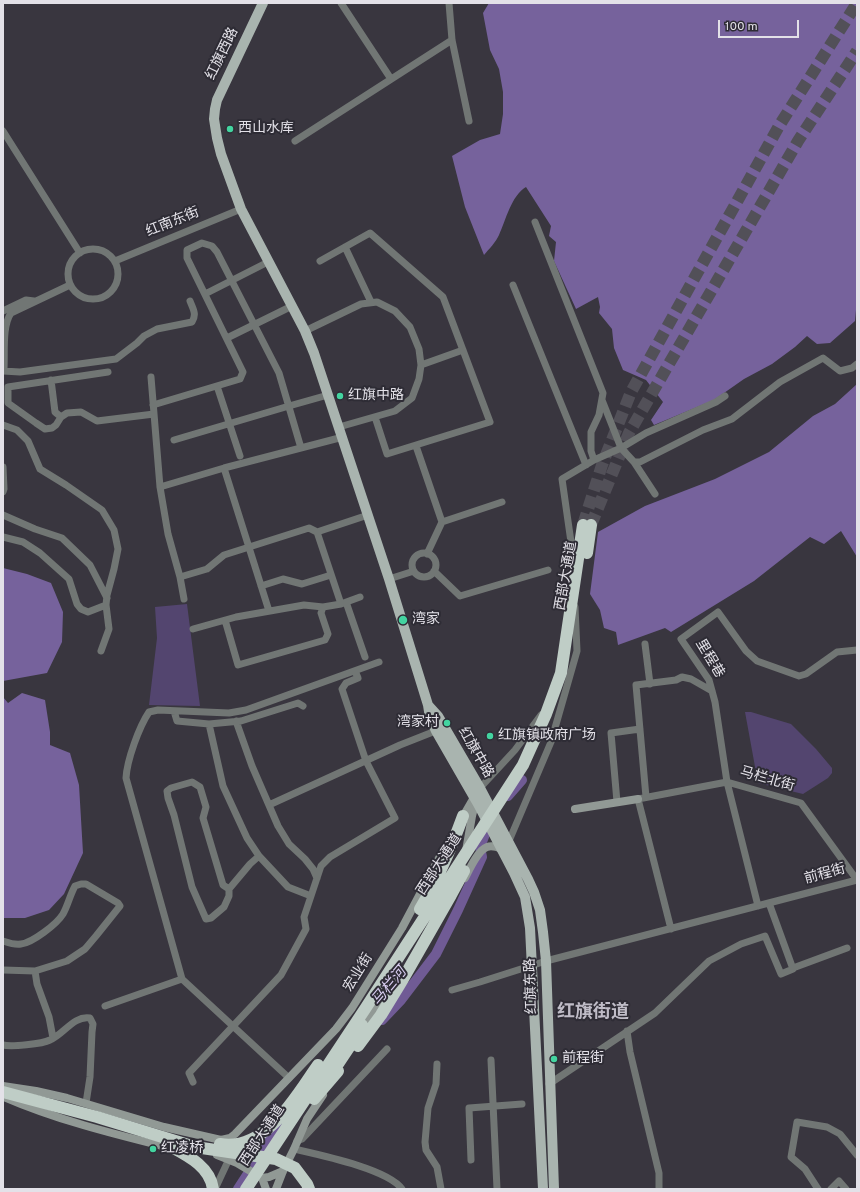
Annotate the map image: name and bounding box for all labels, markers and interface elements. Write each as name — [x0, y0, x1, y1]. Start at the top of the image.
scale bar — [720, 12, 801, 38]
text: 100 m — [725, 19, 758, 35]
street label: 红旗西路 — [203, 25, 243, 83]
place label: 西山水库 — [238, 121, 294, 137]
marker: 西山水库 — [225, 124, 235, 134]
street label: 红南东街 — [144, 205, 202, 241]
place label: 红旗中路 — [348, 388, 404, 404]
marker: 红旗中路 — [335, 391, 345, 401]
street label: 西部大通道 — [553, 540, 581, 612]
place label: 湾家 — [412, 612, 440, 628]
marker: 湾家 — [397, 614, 409, 626]
street label: 里程巷 — [691, 637, 727, 681]
place label: 湾家村 — [397, 715, 439, 731]
marker: 湾家村 — [442, 718, 452, 728]
street label: 红旗中路 — [454, 725, 496, 781]
place label: 红旗镇政府广场 — [498, 728, 596, 744]
marker: 红旗镇政府广场 — [485, 731, 495, 741]
street label: 马栏北街 — [738, 764, 796, 796]
street label: 西部大通道 — [414, 831, 466, 899]
street label: 前程街 — [803, 861, 847, 889]
street label: 宏业街 — [341, 951, 377, 995]
street label: 红旗东路 — [523, 958, 541, 1014]
water label: 马栏河 — [369, 964, 411, 1010]
district label: 红旗街道 — [557, 1002, 629, 1024]
place label: 前程街 — [562, 1051, 604, 1067]
marker: 前程街 — [549, 1054, 559, 1064]
street label: 西部大通道 — [237, 1102, 289, 1170]
place label: 红凌桥 — [161, 1141, 203, 1157]
marker: 红凌桥 — [148, 1144, 158, 1154]

